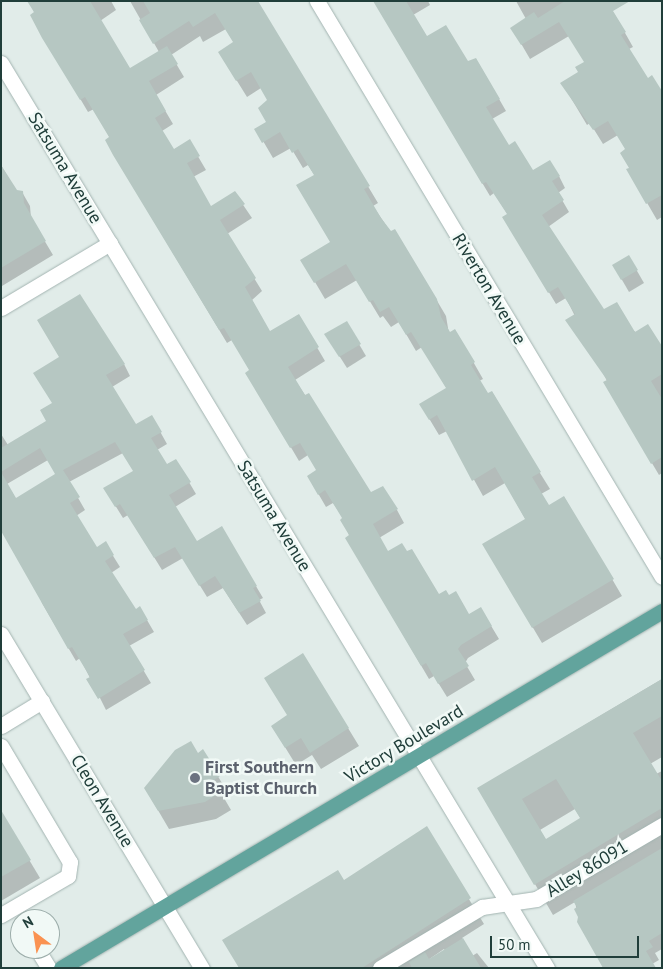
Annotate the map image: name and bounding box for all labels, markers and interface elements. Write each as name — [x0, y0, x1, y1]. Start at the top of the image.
street label: Satsuma Avenue — [23, 108, 107, 228]
street label: Riverton Avenue — [447, 229, 531, 349]
street label: Satsuma Avenue — [232, 456, 316, 576]
street label: Victory Boulevard — [340, 700, 468, 788]
street label: Cleon Avenue — [66, 750, 138, 852]
place label: First Southern Baptist Church — [205, 757, 317, 800]
marker: First Southern Baptist Church — [189, 772, 201, 784]
street label: Alley 86091 — [542, 836, 632, 902]
north arrow — [10, 909, 60, 959]
text: N — [19, 912, 36, 932]
scale bar — [493, 926, 642, 958]
text: 50 m — [498, 935, 531, 954]

